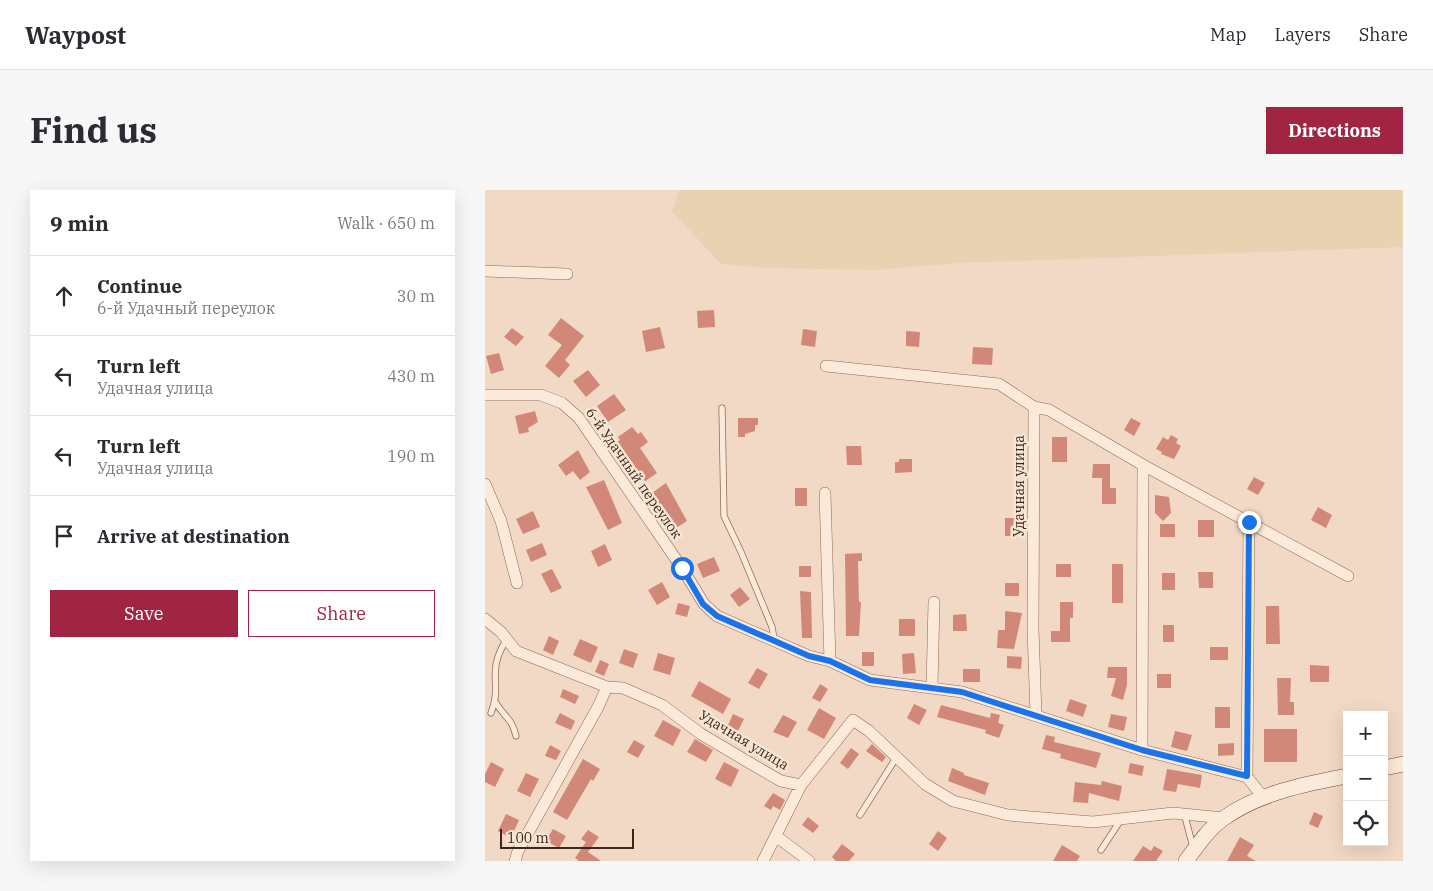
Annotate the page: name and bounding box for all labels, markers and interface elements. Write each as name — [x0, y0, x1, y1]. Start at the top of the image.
text: Waypost — [25, 19, 126, 51]
text: Map — [1210, 23, 1247, 46]
text: Layers — [1275, 23, 1331, 46]
text: Share — [1359, 23, 1408, 46]
text: Find us — [30, 107, 157, 153]
button: Directions — [1266, 107, 1403, 154]
text: 9 min — [50, 209, 109, 237]
text: Walk · 650 m — [337, 213, 435, 233]
text: Continue — [97, 274, 182, 298]
icon: ahead — [50, 282, 78, 310]
text: 30 m — [397, 286, 435, 306]
text: 6-й Удачный переулок — [97, 298, 275, 318]
text: Turn left — [97, 354, 180, 378]
icon: left — [50, 362, 78, 390]
text: 430 m — [387, 366, 435, 386]
text: Удачная улица — [97, 378, 213, 398]
street label: 6-й Удачный переулок — [582, 404, 686, 542]
text: Turn left — [97, 434, 180, 458]
street label: Удачная улица — [1010, 435, 1028, 537]
icon: left — [50, 442, 78, 470]
text: 190 m — [387, 446, 435, 466]
text: Удачная улица — [97, 458, 213, 478]
route end — [1238, 511, 1261, 534]
icon: arrive — [50, 522, 78, 550]
text: Arrive at destination — [97, 524, 290, 548]
route start — [671, 557, 694, 580]
button: Save — [50, 590, 238, 637]
button: Share — [248, 590, 435, 637]
street label: Удачная улица — [696, 706, 793, 774]
map controls — [1343, 711, 1388, 846]
button: + — [1343, 711, 1388, 756]
button: − — [1343, 756, 1388, 801]
button: locate — [1343, 801, 1388, 846]
scale bar — [500, 826, 634, 849]
text: 100 m — [507, 829, 549, 847]

